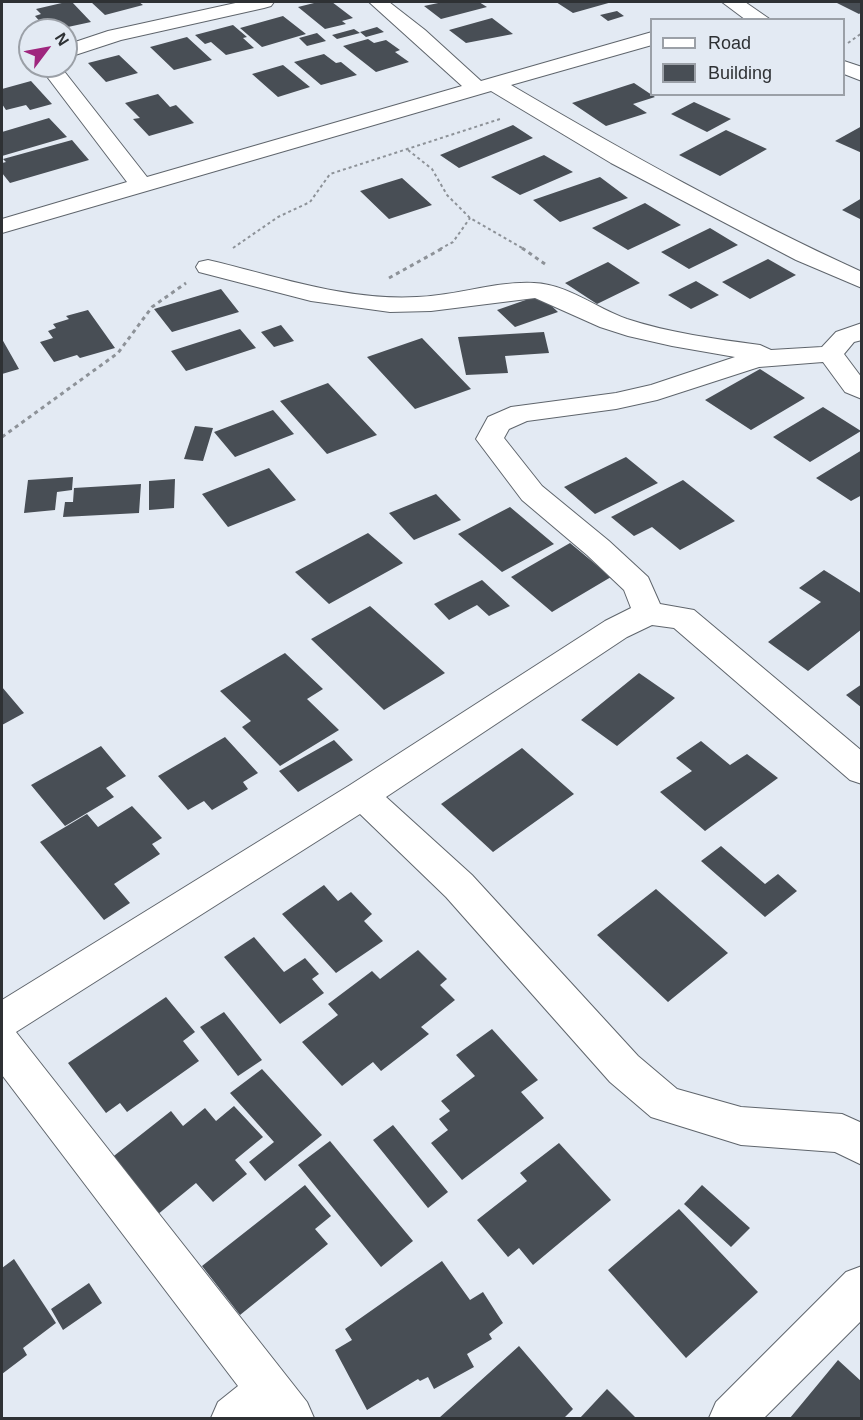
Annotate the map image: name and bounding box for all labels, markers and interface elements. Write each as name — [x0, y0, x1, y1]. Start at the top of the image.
north arrow — [18, 18, 78, 78]
legend — [650, 18, 845, 96]
text: N — [52, 30, 72, 49]
text: Road — [708, 33, 751, 53]
text: Building — [708, 63, 772, 83]

